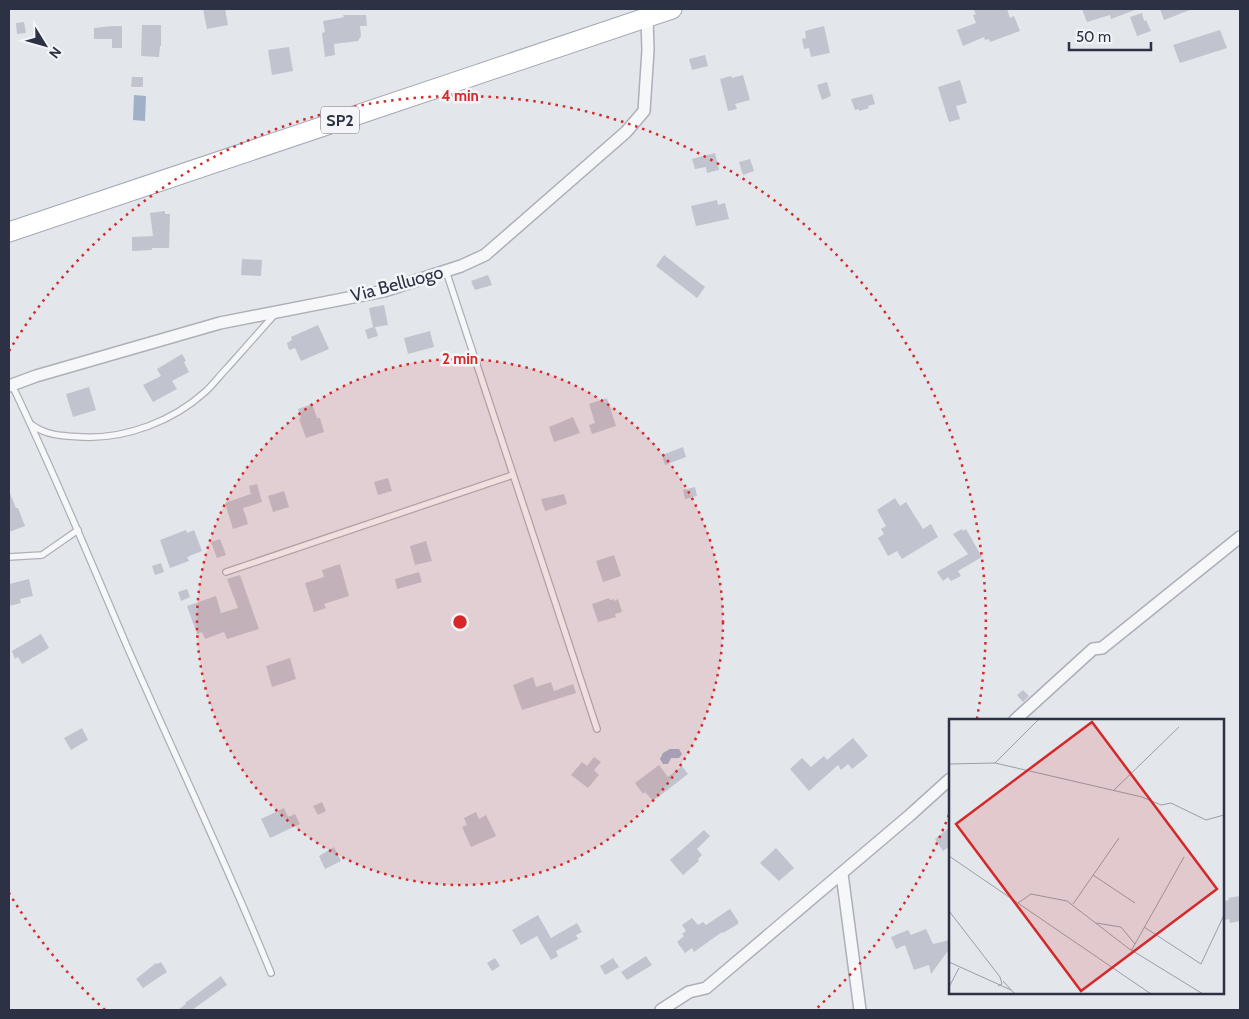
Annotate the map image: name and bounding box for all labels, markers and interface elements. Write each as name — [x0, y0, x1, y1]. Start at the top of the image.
north arrow — [20, 20, 70, 70]
scale bar — [1069, 20, 1152, 52]
text: 50 m — [1076, 28, 1111, 46]
text: N — [45, 43, 66, 62]
text: 4 min — [441, 87, 479, 105]
road number: SP2 — [321, 106, 359, 134]
street label: Via Belluogo — [348, 261, 446, 307]
text: 2 min — [442, 350, 478, 368]
centre of rings — [451, 613, 469, 631]
inset map — [949, 719, 1224, 994]

